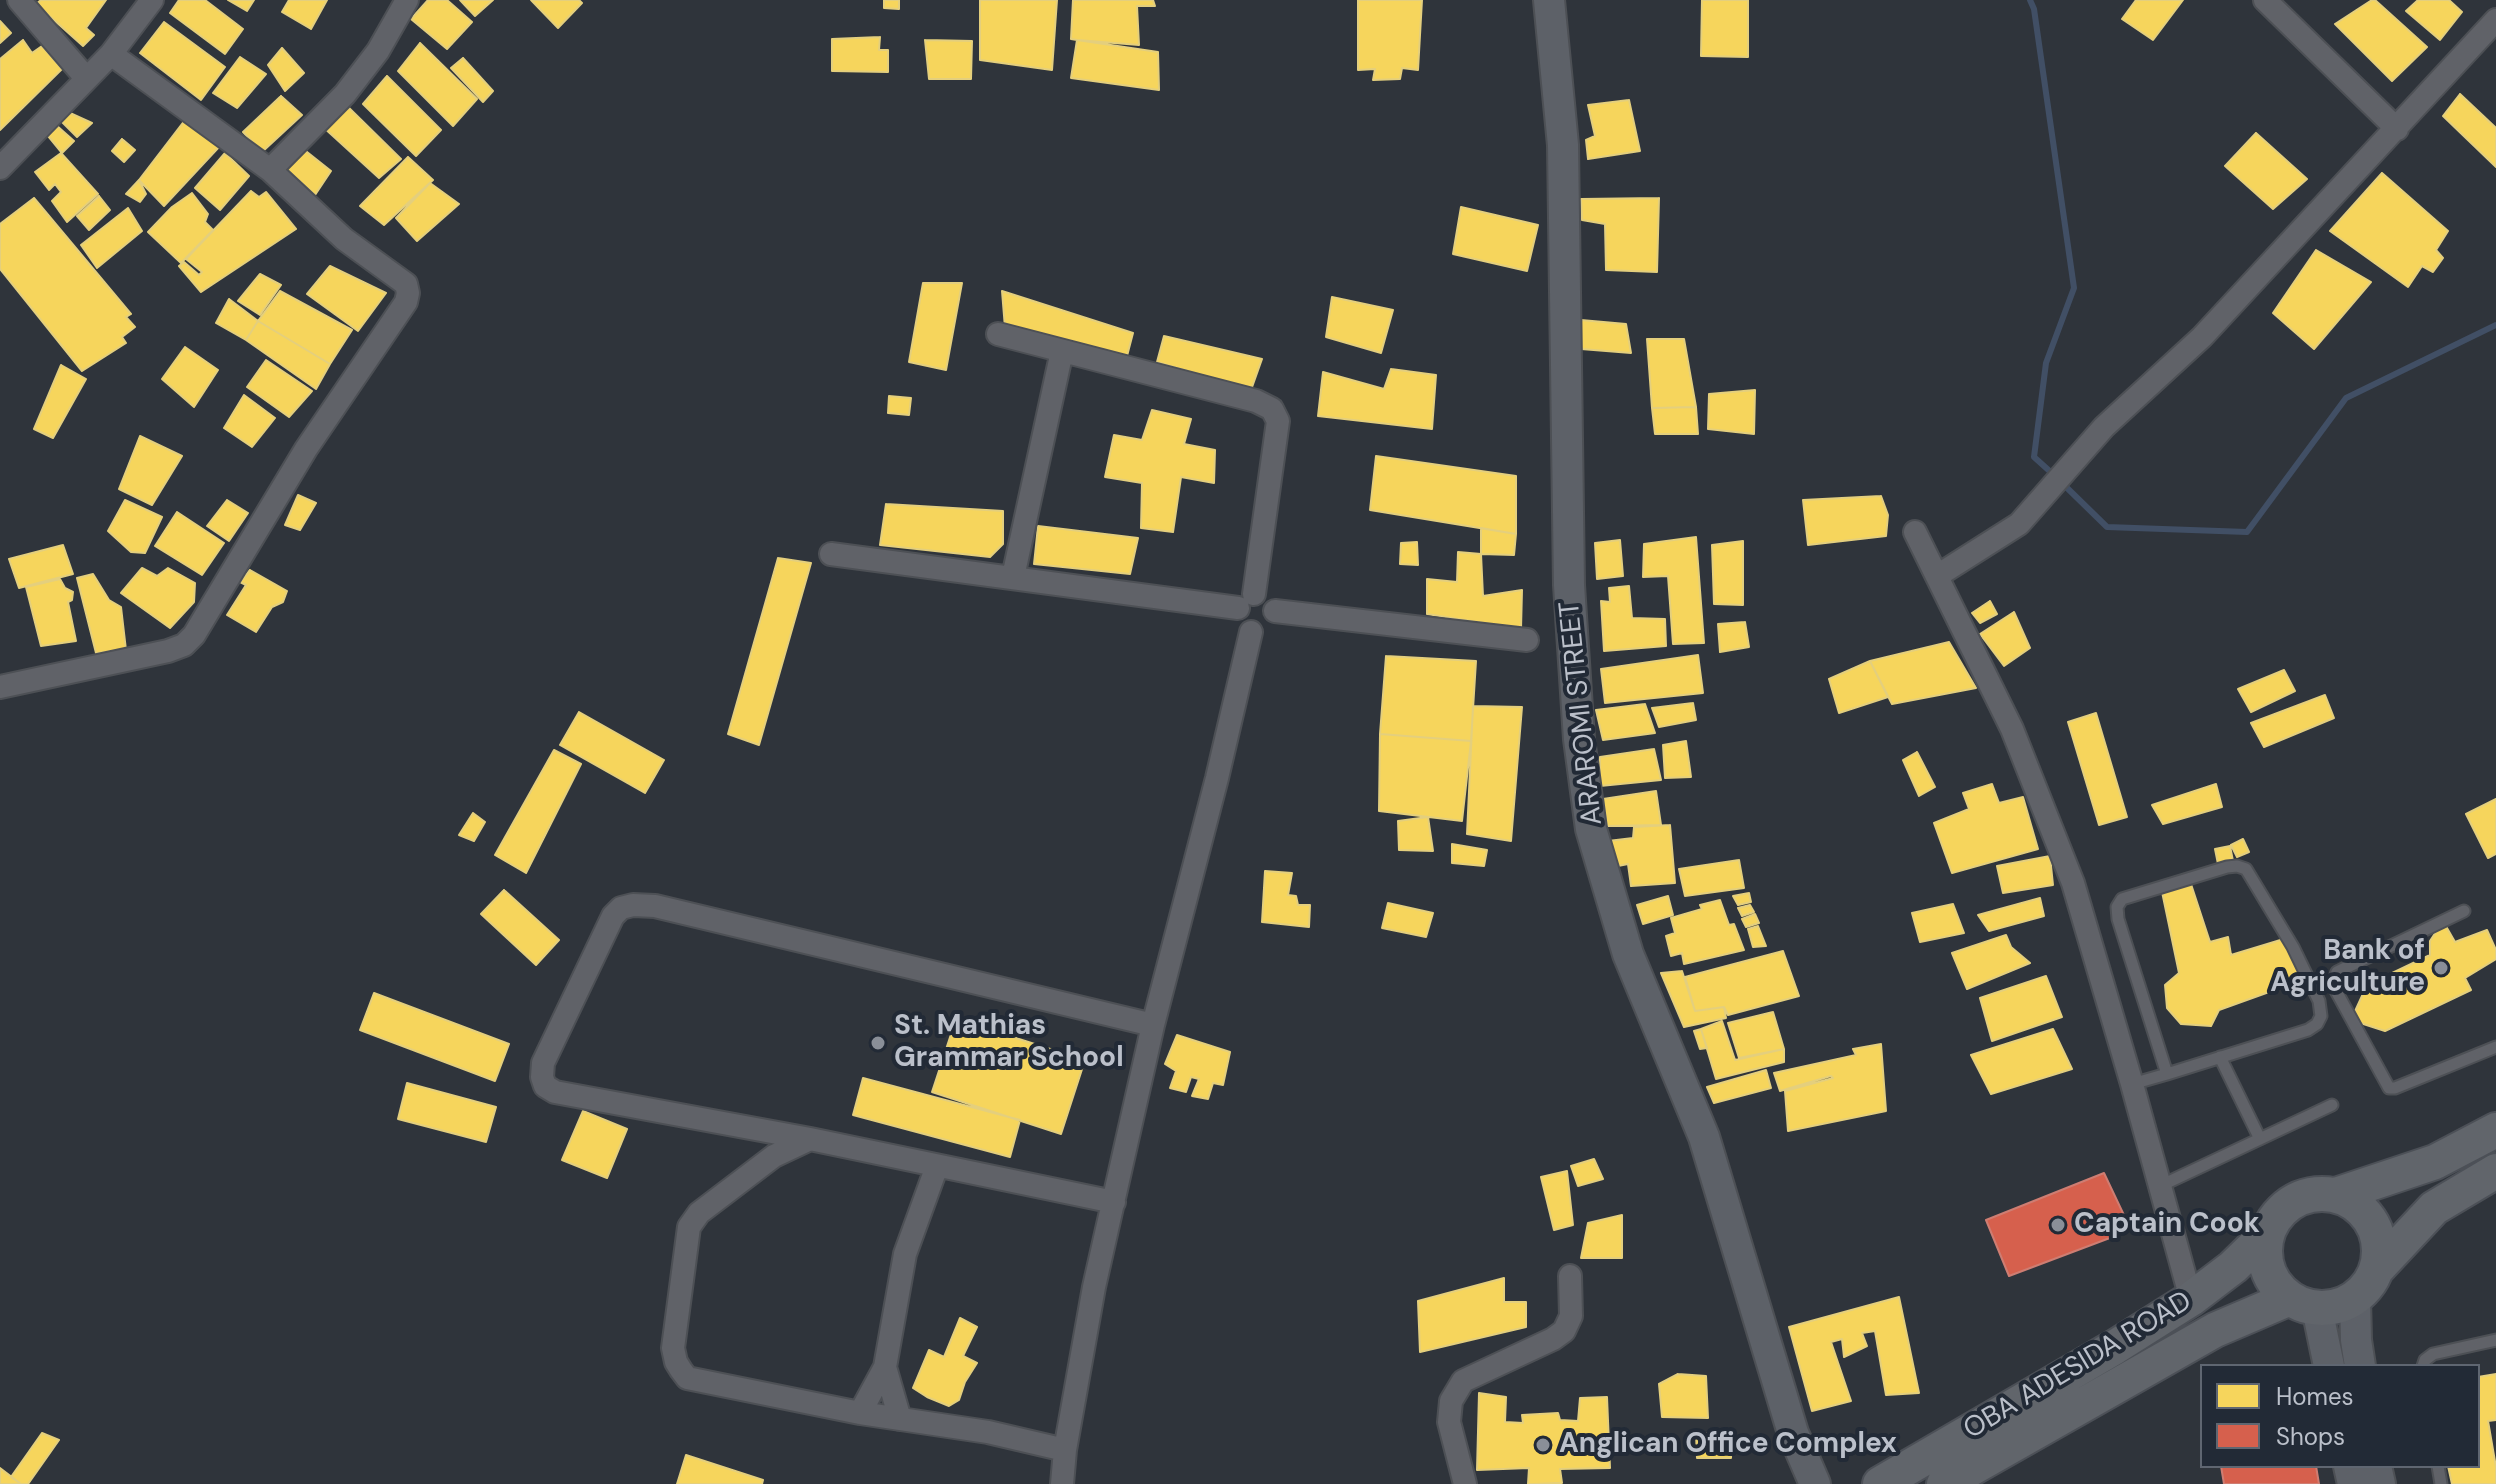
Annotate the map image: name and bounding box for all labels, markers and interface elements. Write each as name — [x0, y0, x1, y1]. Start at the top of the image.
street label: ARAROMI STREET — [1554, 599, 1610, 827]
place label: Bank of Agriculture — [2270, 935, 2425, 1001]
marker: Bank of Agriculture — [2432, 959, 2450, 977]
place label: St. Mathias Grammar School — [894, 1010, 1124, 1076]
marker: St. Mathias Grammar School — [869, 1034, 887, 1052]
place label: Captain Cook — [2074, 1208, 2260, 1242]
marker: Captain Cook — [2049, 1216, 2067, 1234]
street label: OBA ADESIDA ROAD — [1958, 1285, 2198, 1447]
legend — [2200, 1364, 2480, 1468]
text: Homes — [2276, 1381, 2354, 1412]
text: Shops — [2276, 1421, 2345, 1452]
place label: Anglican Office Complex — [1559, 1428, 1897, 1462]
marker: Anglican Office Complex — [1534, 1436, 1552, 1454]

